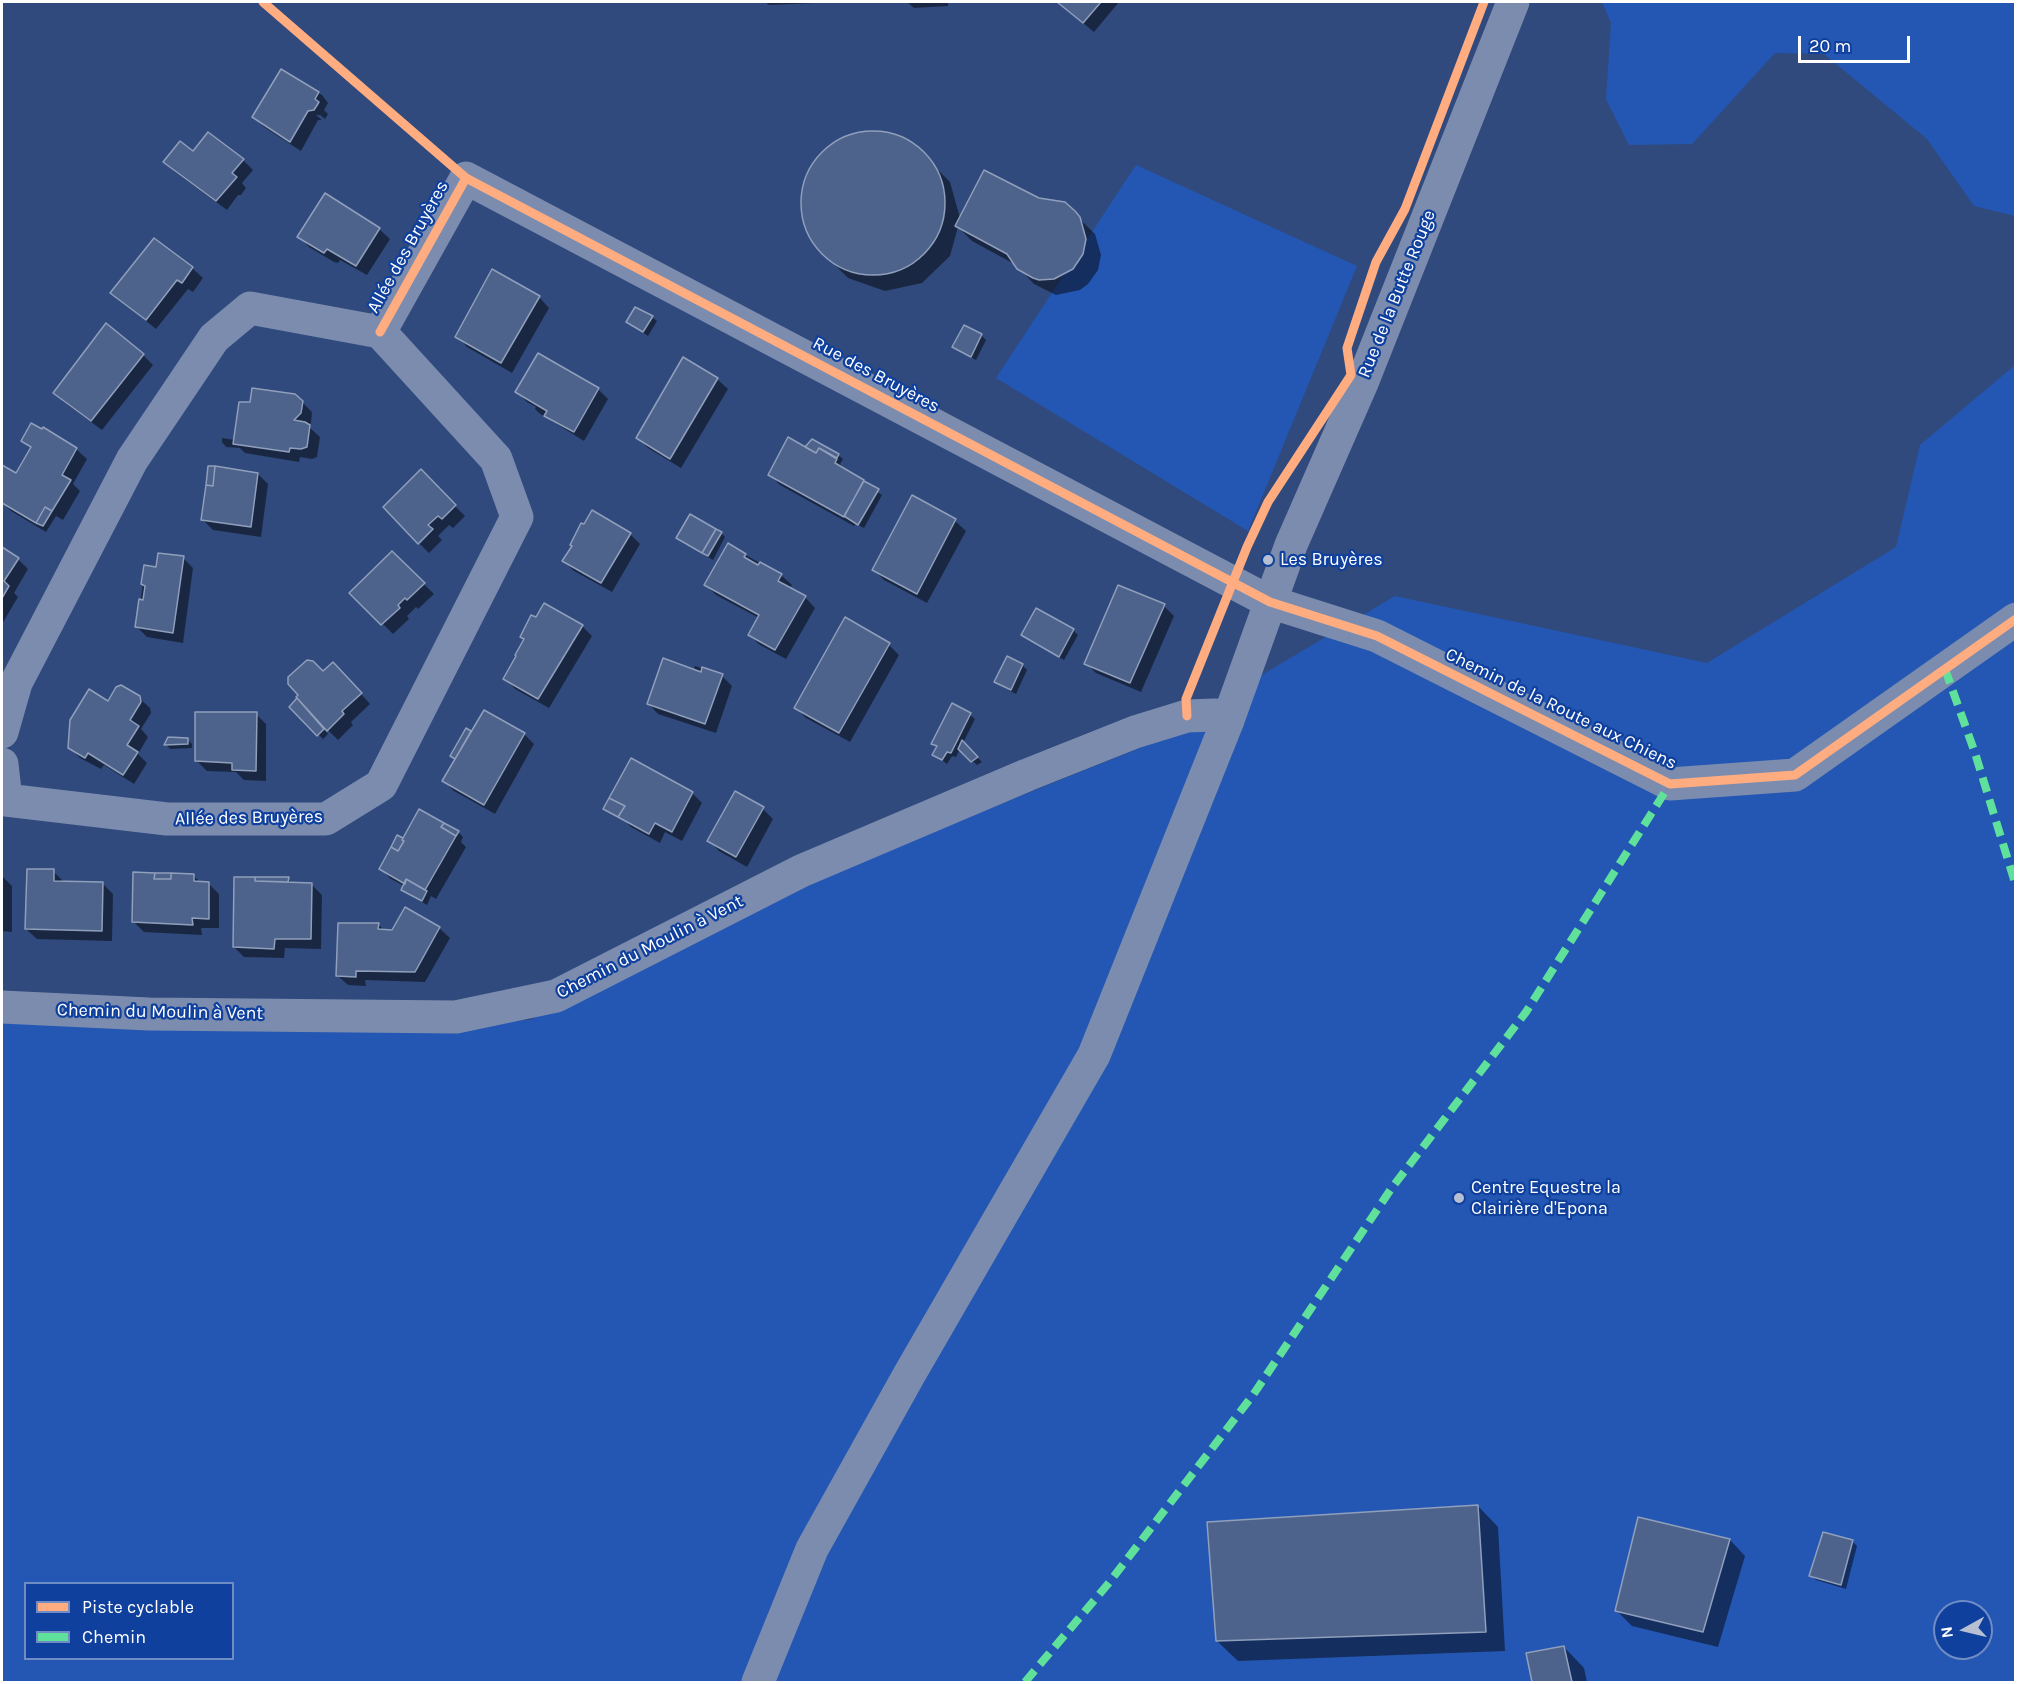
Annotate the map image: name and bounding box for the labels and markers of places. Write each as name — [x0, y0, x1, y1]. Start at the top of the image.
place label: Les Bruyères — [1280, 549, 1383, 571]
marker: Les Bruyères — [1261, 553, 1275, 567]
place label: Centre Equestre la Clairière d'Epona — [1471, 1177, 1621, 1220]
marker: Centre Equestre la Clairière d'Epona — [1452, 1191, 1466, 1205]

